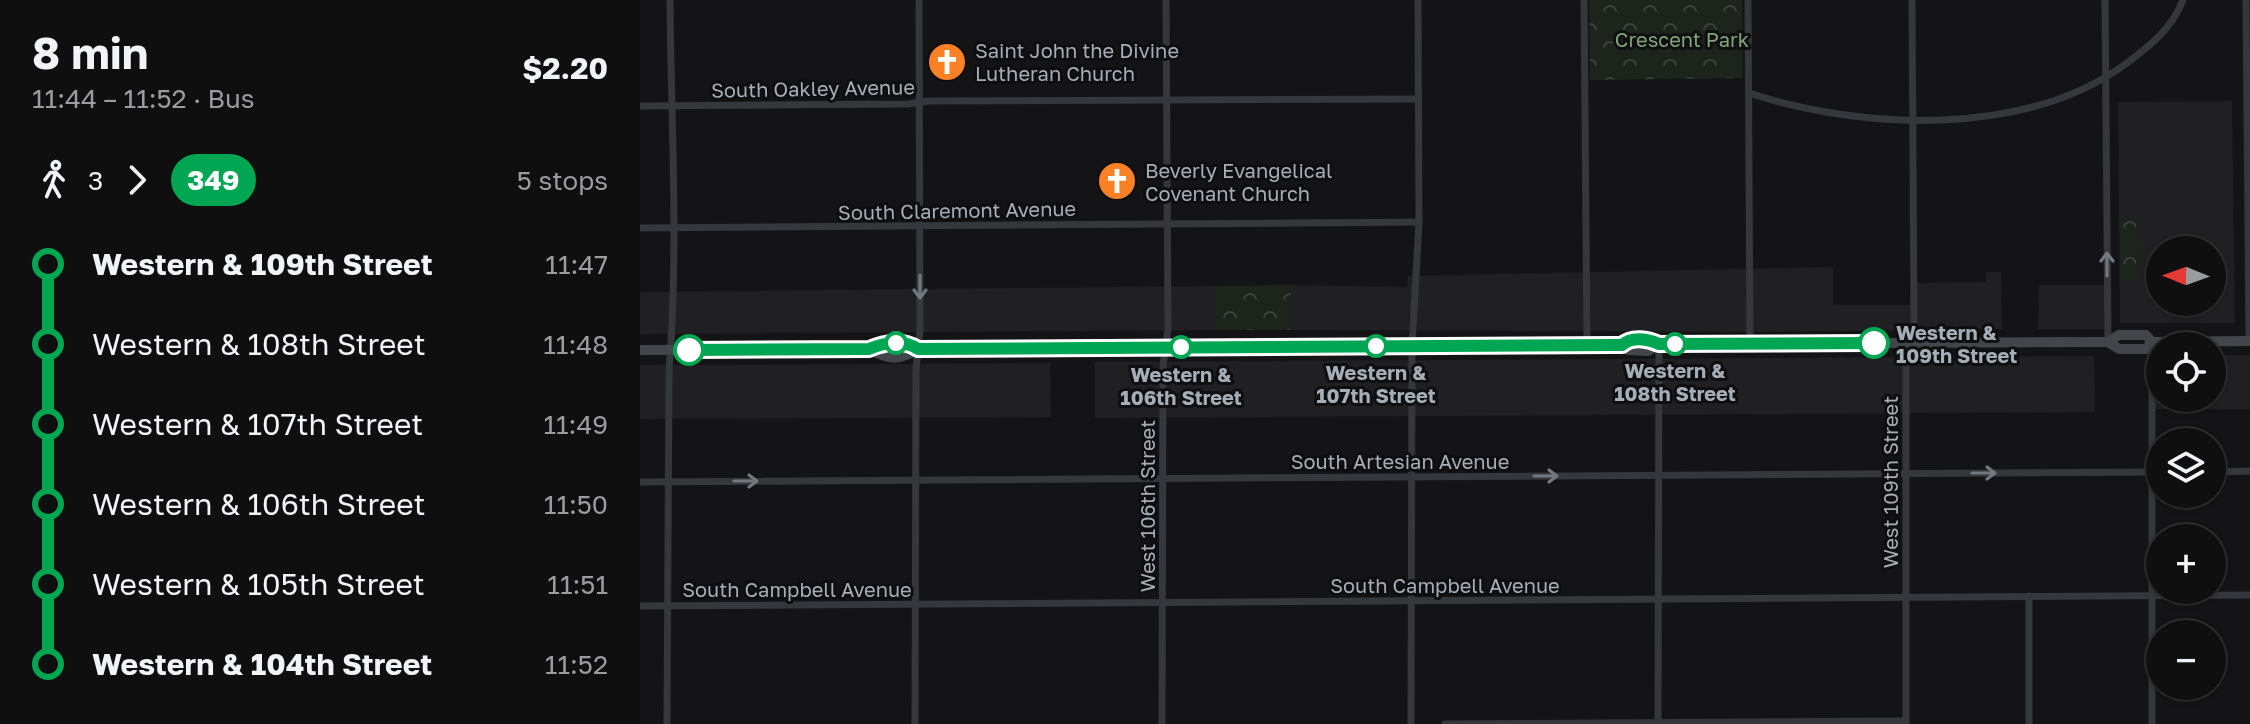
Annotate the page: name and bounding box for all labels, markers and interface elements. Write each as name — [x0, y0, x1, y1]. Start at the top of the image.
text: 8 min — [32, 26, 148, 79]
park label: Crescent Park — [1615, 27, 1749, 51]
place label: Saint John the Divine Lutheran Church — [975, 38, 1179, 85]
church icon: Saint John the Divine Lutheran Church — [926, 41, 968, 83]
text: $2.20 — [522, 50, 608, 86]
street label: South Oakley Avenue — [711, 74, 915, 102]
text: 11:44 – 11:52 · Bus — [32, 83, 254, 114]
icon: walk — [32, 158, 76, 202]
icon: forward — [115, 158, 159, 202]
place label: Beverly Evangelical Covenant Church — [1145, 158, 1332, 205]
church icon: Beverly Evangelical Covenant Church — [1096, 160, 1138, 202]
text: 349 — [187, 163, 240, 196]
text: 3 — [88, 165, 103, 196]
text: 5 stops — [517, 165, 608, 196]
street label: South Claremont Avenue — [838, 196, 1076, 224]
north arrow — [2146, 236, 2226, 316]
map controls — [2146, 236, 2226, 700]
text: Western & 109th Street — [92, 246, 433, 282]
text: 11:47 — [545, 249, 608, 280]
one-way arrow — [2099, 251, 2115, 278]
one-way arrow — [912, 273, 928, 300]
place label: Western & 109th Street — [1896, 320, 2017, 367]
text: Western & 108th Street — [92, 326, 426, 362]
marker: Western & 109th Street — [1859, 328, 1889, 358]
text: 11:48 — [543, 329, 608, 360]
unlabelled marker — [885, 332, 907, 354]
button: locate — [2146, 332, 2226, 412]
marker: Western & 108th Street — [1664, 333, 1686, 355]
unlabelled marker — [674, 335, 704, 365]
marker: Western & 107th Street — [1365, 335, 1387, 357]
marker: Western & 106th Street — [1170, 336, 1192, 358]
place label: Western & 108th Street — [1614, 358, 1736, 405]
place label: Western & 107th Street — [1316, 360, 1436, 407]
place label: Western & 106th Street — [1120, 362, 1242, 409]
street label: West 109th Street — [1878, 396, 1902, 568]
text: Western & 107th Street — [92, 406, 423, 442]
text: 11:49 — [543, 409, 608, 440]
street label: West 106th Street — [1135, 420, 1159, 592]
button: layers — [2146, 428, 2226, 508]
street label: South Artesian Avenue — [1291, 449, 1509, 473]
one-way arrow — [1970, 465, 1997, 481]
one-way arrow — [1532, 468, 1559, 484]
one-way arrow — [732, 473, 759, 489]
text: Western & 106th Street — [92, 486, 426, 522]
text: 11:50 — [544, 489, 608, 520]
button: + — [2146, 524, 2226, 604]
text: Western & 105th Street — [92, 566, 425, 602]
text: 11:51 — [547, 569, 608, 600]
street label: South Campbell Avenue — [1330, 573, 1560, 597]
street label: South Campbell Avenue — [682, 577, 912, 601]
button: − — [2146, 620, 2226, 700]
text: Western & 104th Street — [92, 646, 432, 682]
text: 11:52 — [545, 649, 608, 680]

